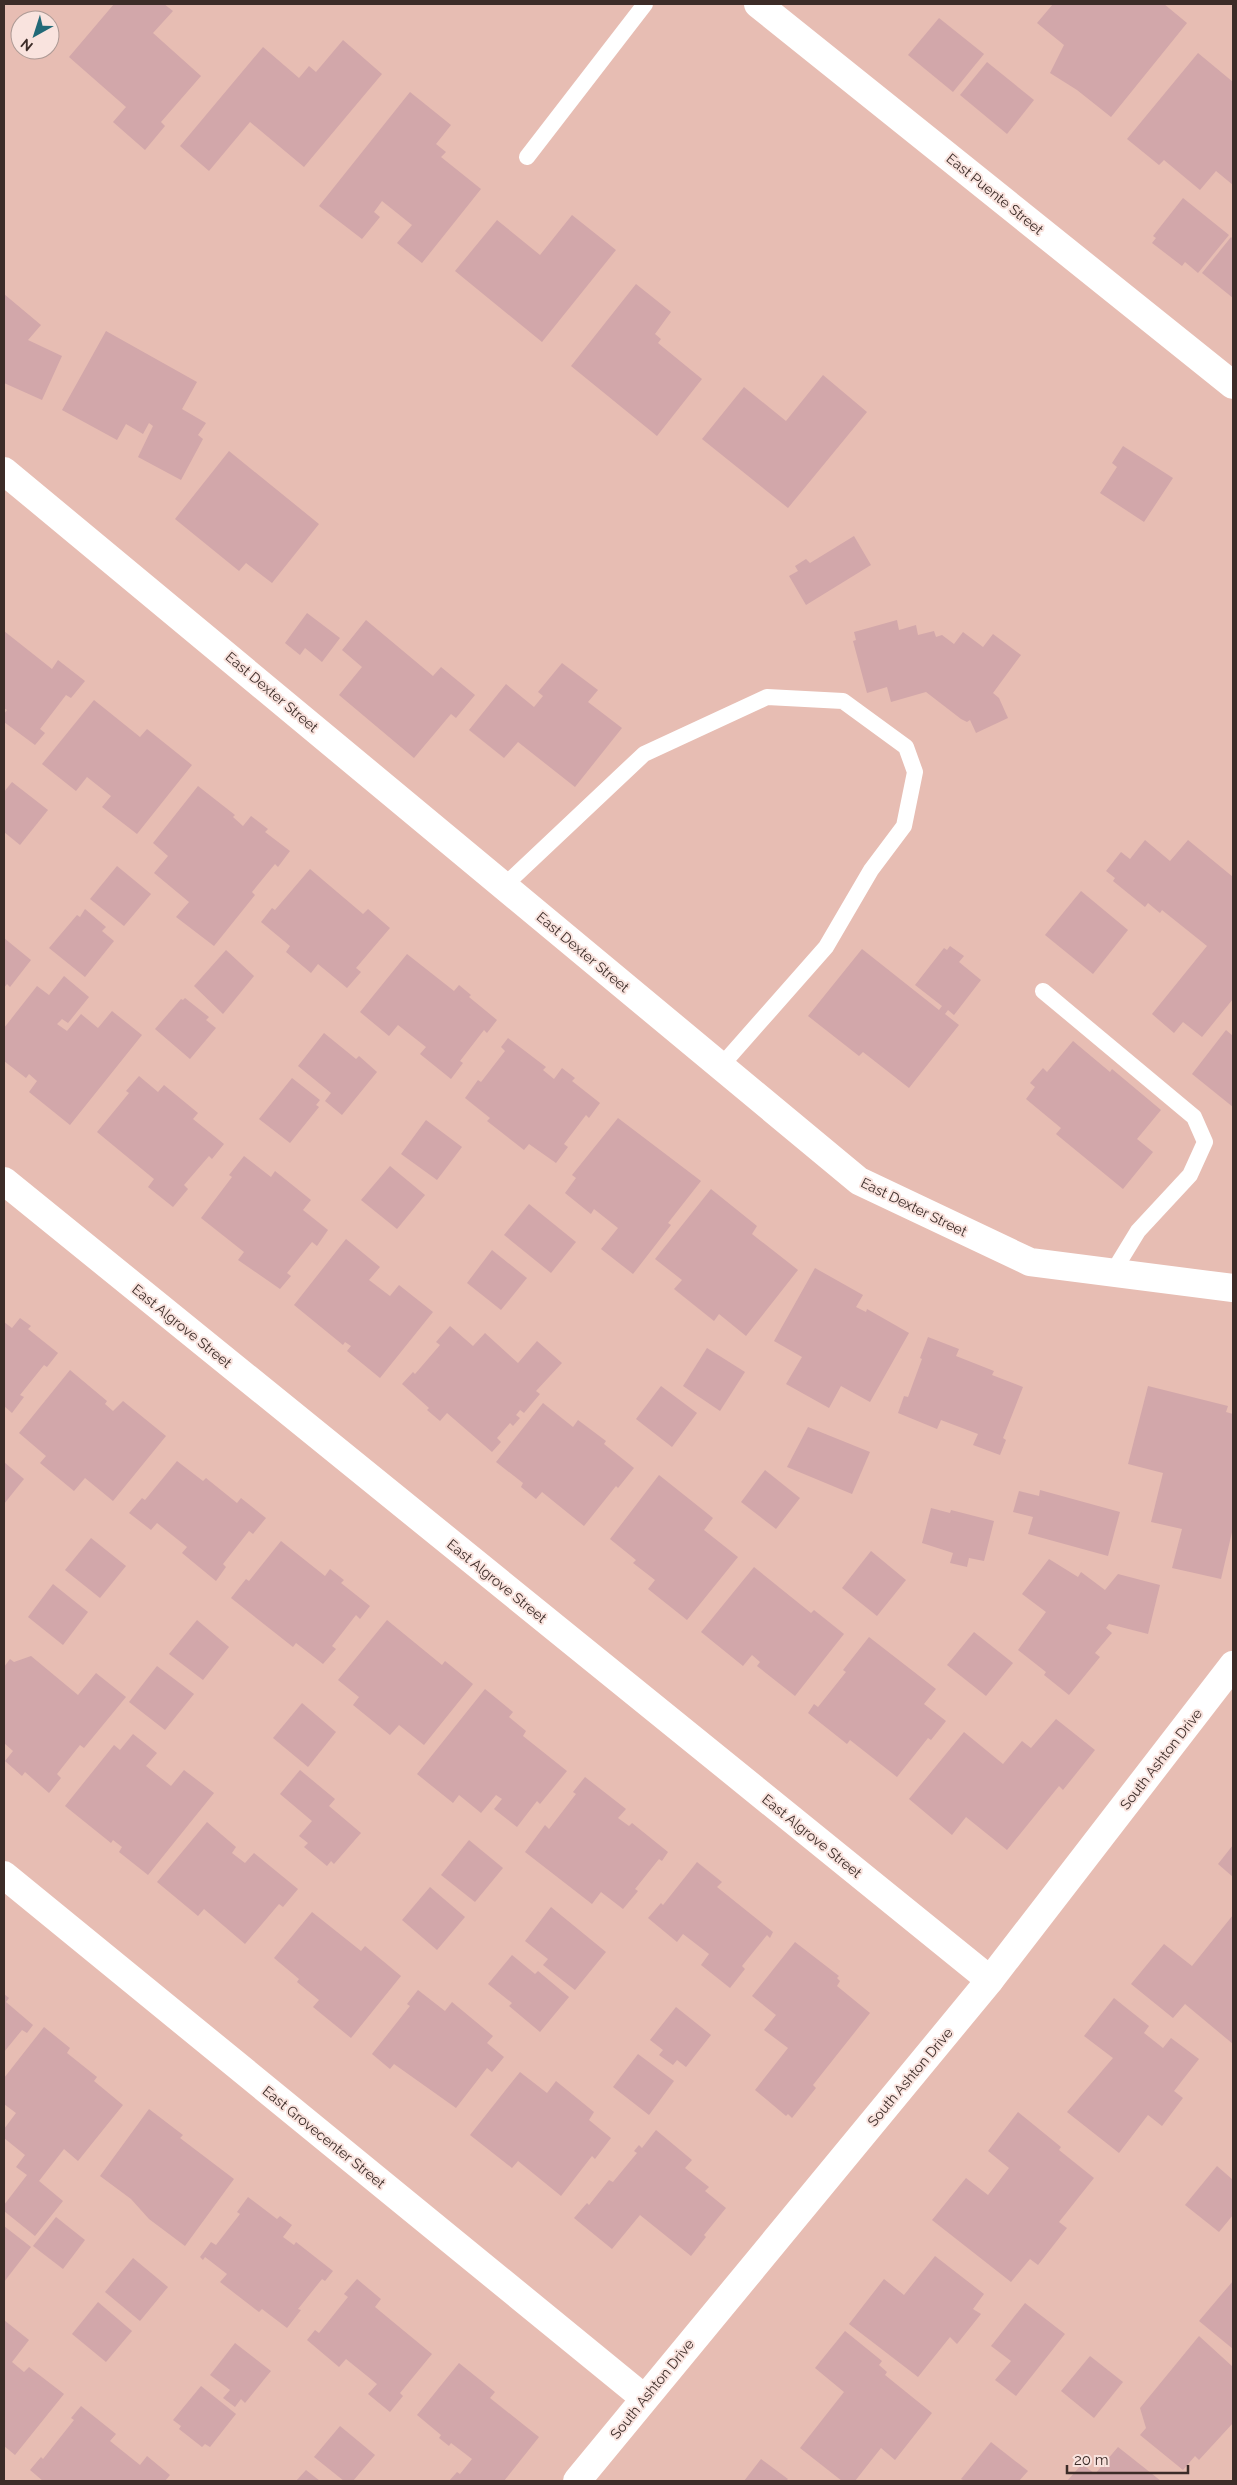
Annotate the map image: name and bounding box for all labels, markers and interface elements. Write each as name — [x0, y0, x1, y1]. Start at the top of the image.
north arrow — [10, 10, 60, 60]
text: N — [18, 36, 36, 55]
street label: East Puente Street — [943, 150, 1047, 238]
street label: East Dexter Street — [222, 649, 322, 736]
street label: East Dexter Street — [533, 909, 633, 996]
street label: East Dexter Street — [858, 1174, 970, 1240]
street label: East Algrove Street — [129, 1281, 235, 1371]
street label: East Algrove Street — [444, 1536, 550, 1626]
street label: South Ashton Drive — [1117, 1705, 1205, 1813]
street label: East Algrove Street — [759, 1791, 865, 1881]
street label: South Ashton Drive — [864, 2025, 956, 2129]
street label: East Grovecenter Street — [259, 2083, 389, 2192]
street label: South Ashton Drive — [607, 2336, 697, 2442]
scale bar — [1067, 2442, 1188, 2474]
text: 20 m — [1074, 2451, 1109, 2469]

